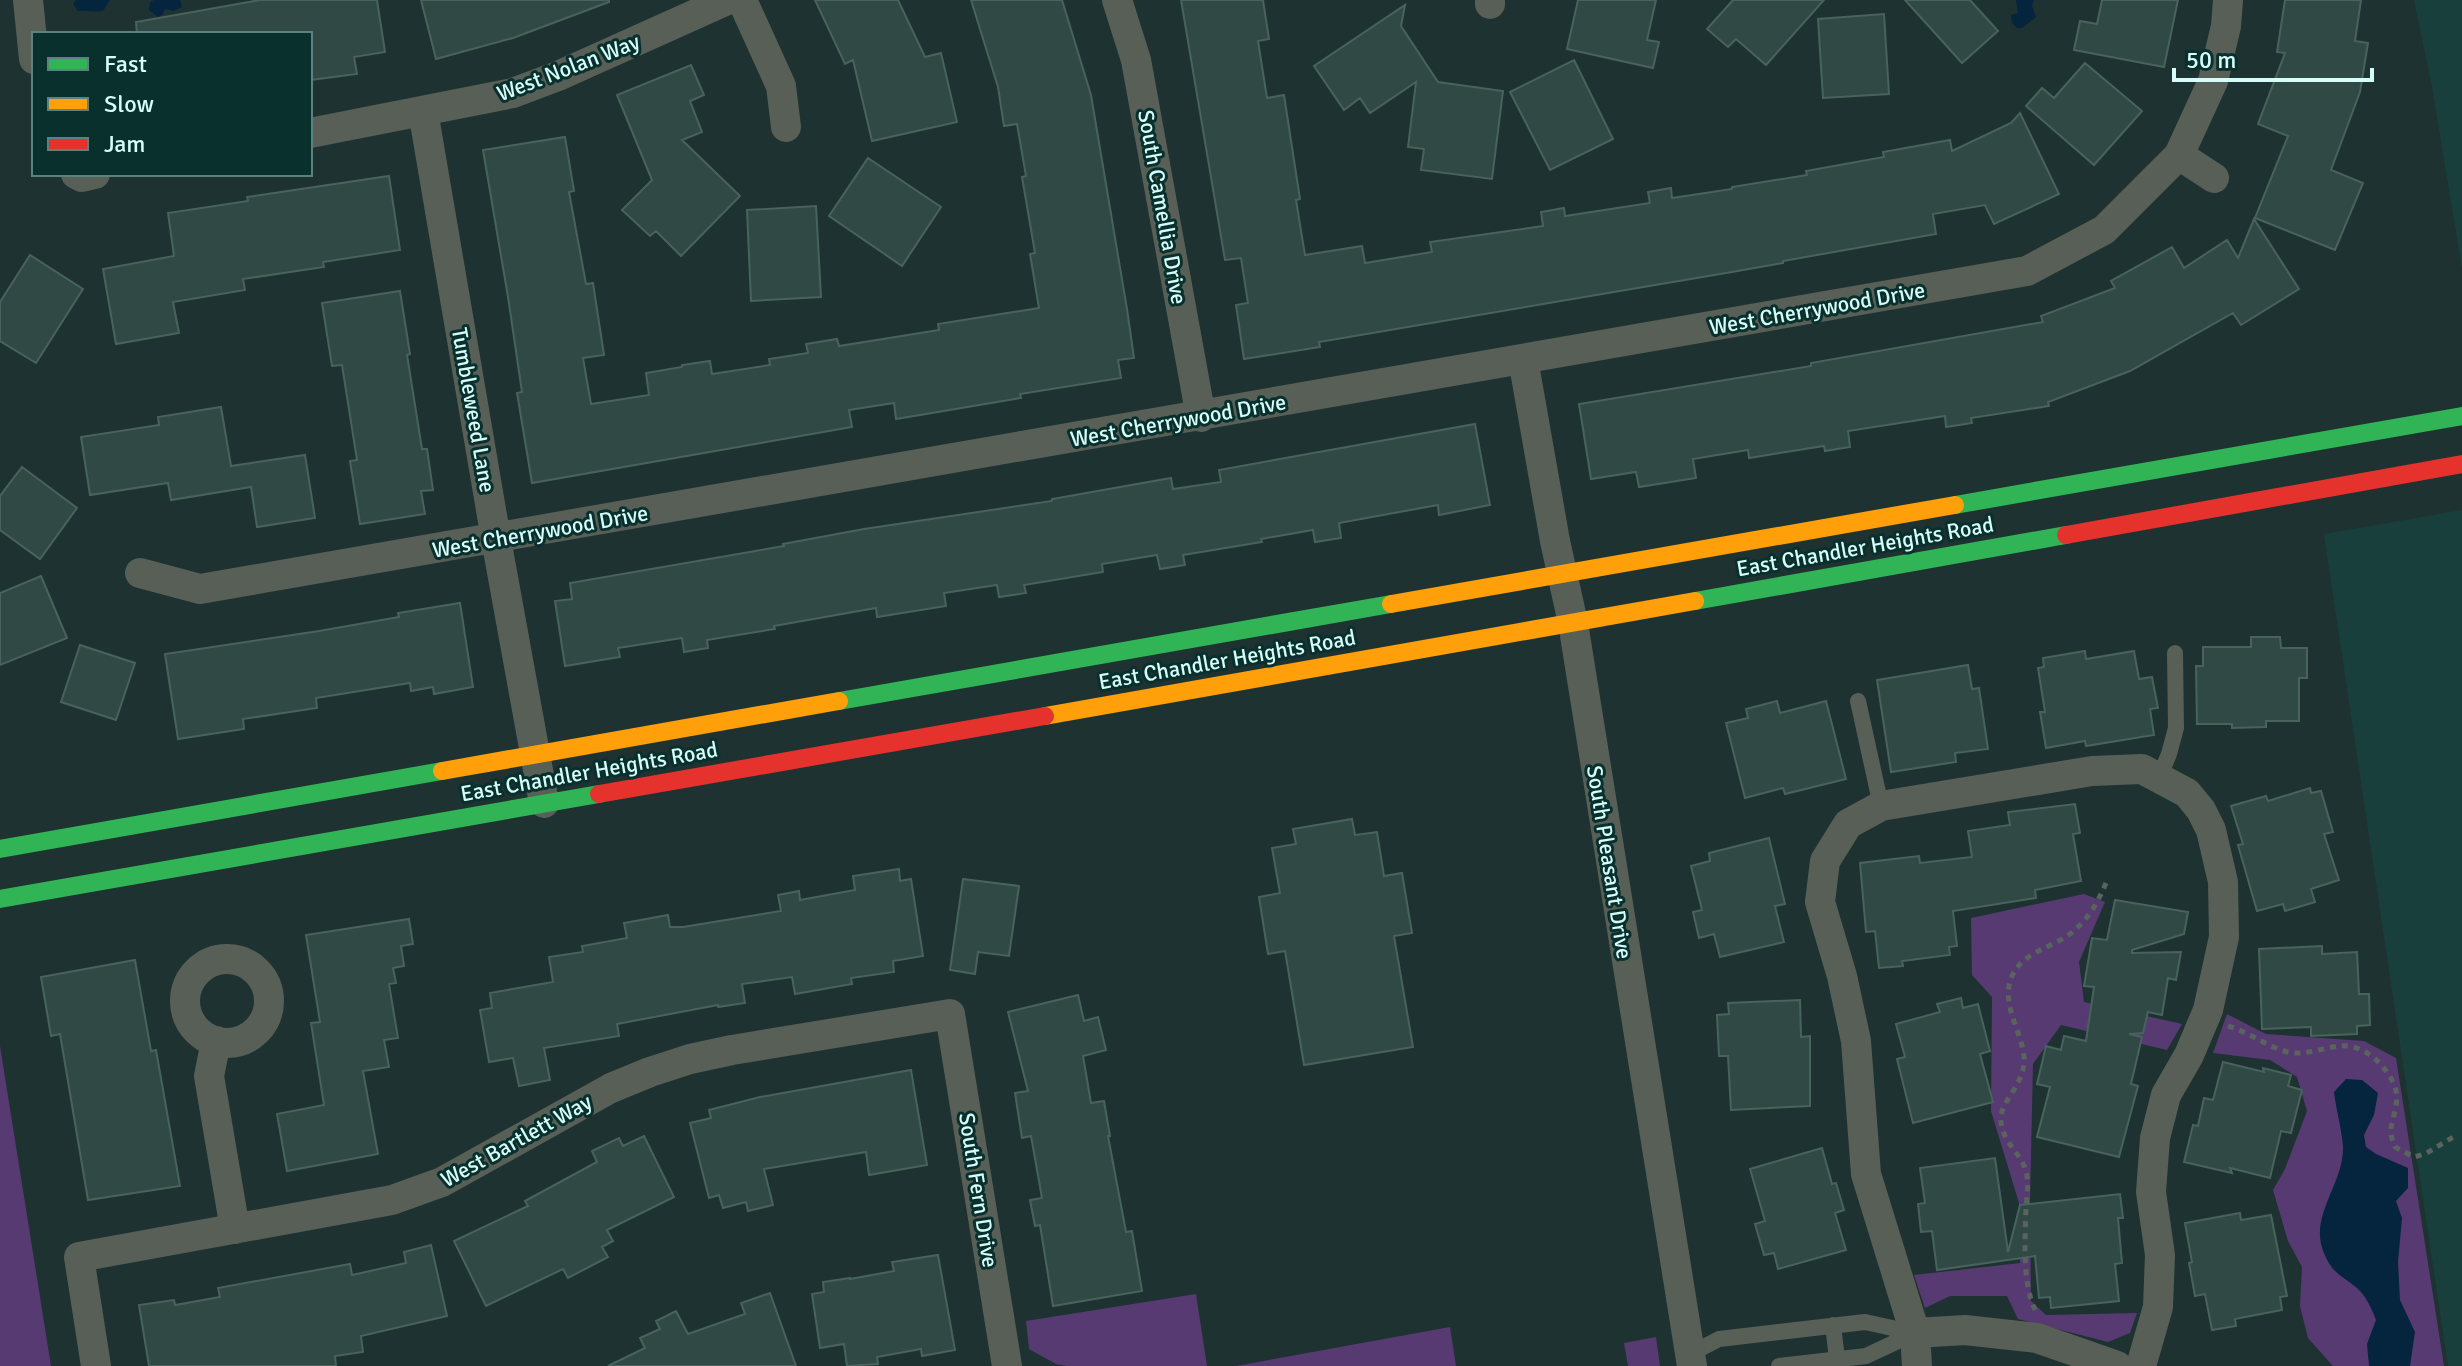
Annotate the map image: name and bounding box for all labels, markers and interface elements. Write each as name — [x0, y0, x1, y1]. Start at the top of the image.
street label: West Nolan Way — [493, 28, 644, 107]
legend — [32, 32, 312, 176]
scale bar — [2174, 32, 2372, 82]
text: 50 m — [2186, 45, 2236, 75]
text: Fast — [104, 49, 147, 79]
text: Slow — [104, 89, 154, 119]
street label: South Camellia Drive — [1132, 108, 1193, 306]
text: Jam — [104, 129, 145, 159]
street label: West Cherrywood Drive — [1707, 276, 1927, 341]
street label: Tumbleweed Lane — [446, 326, 501, 495]
street label: West Cherrywood Drive — [1068, 388, 1288, 453]
street label: West Cherrywood Drive — [430, 499, 650, 564]
street label: East Chandler Heights Road — [1734, 511, 1996, 582]
street label: East Chandler Heights Road — [1096, 624, 1358, 695]
street label: East Chandler Heights Road — [458, 736, 720, 807]
street label: South Pleasant Drive — [1581, 763, 1638, 961]
street label: West Bartlett Way — [436, 1087, 597, 1193]
street label: South Fern Drive — [953, 1111, 1004, 1269]

